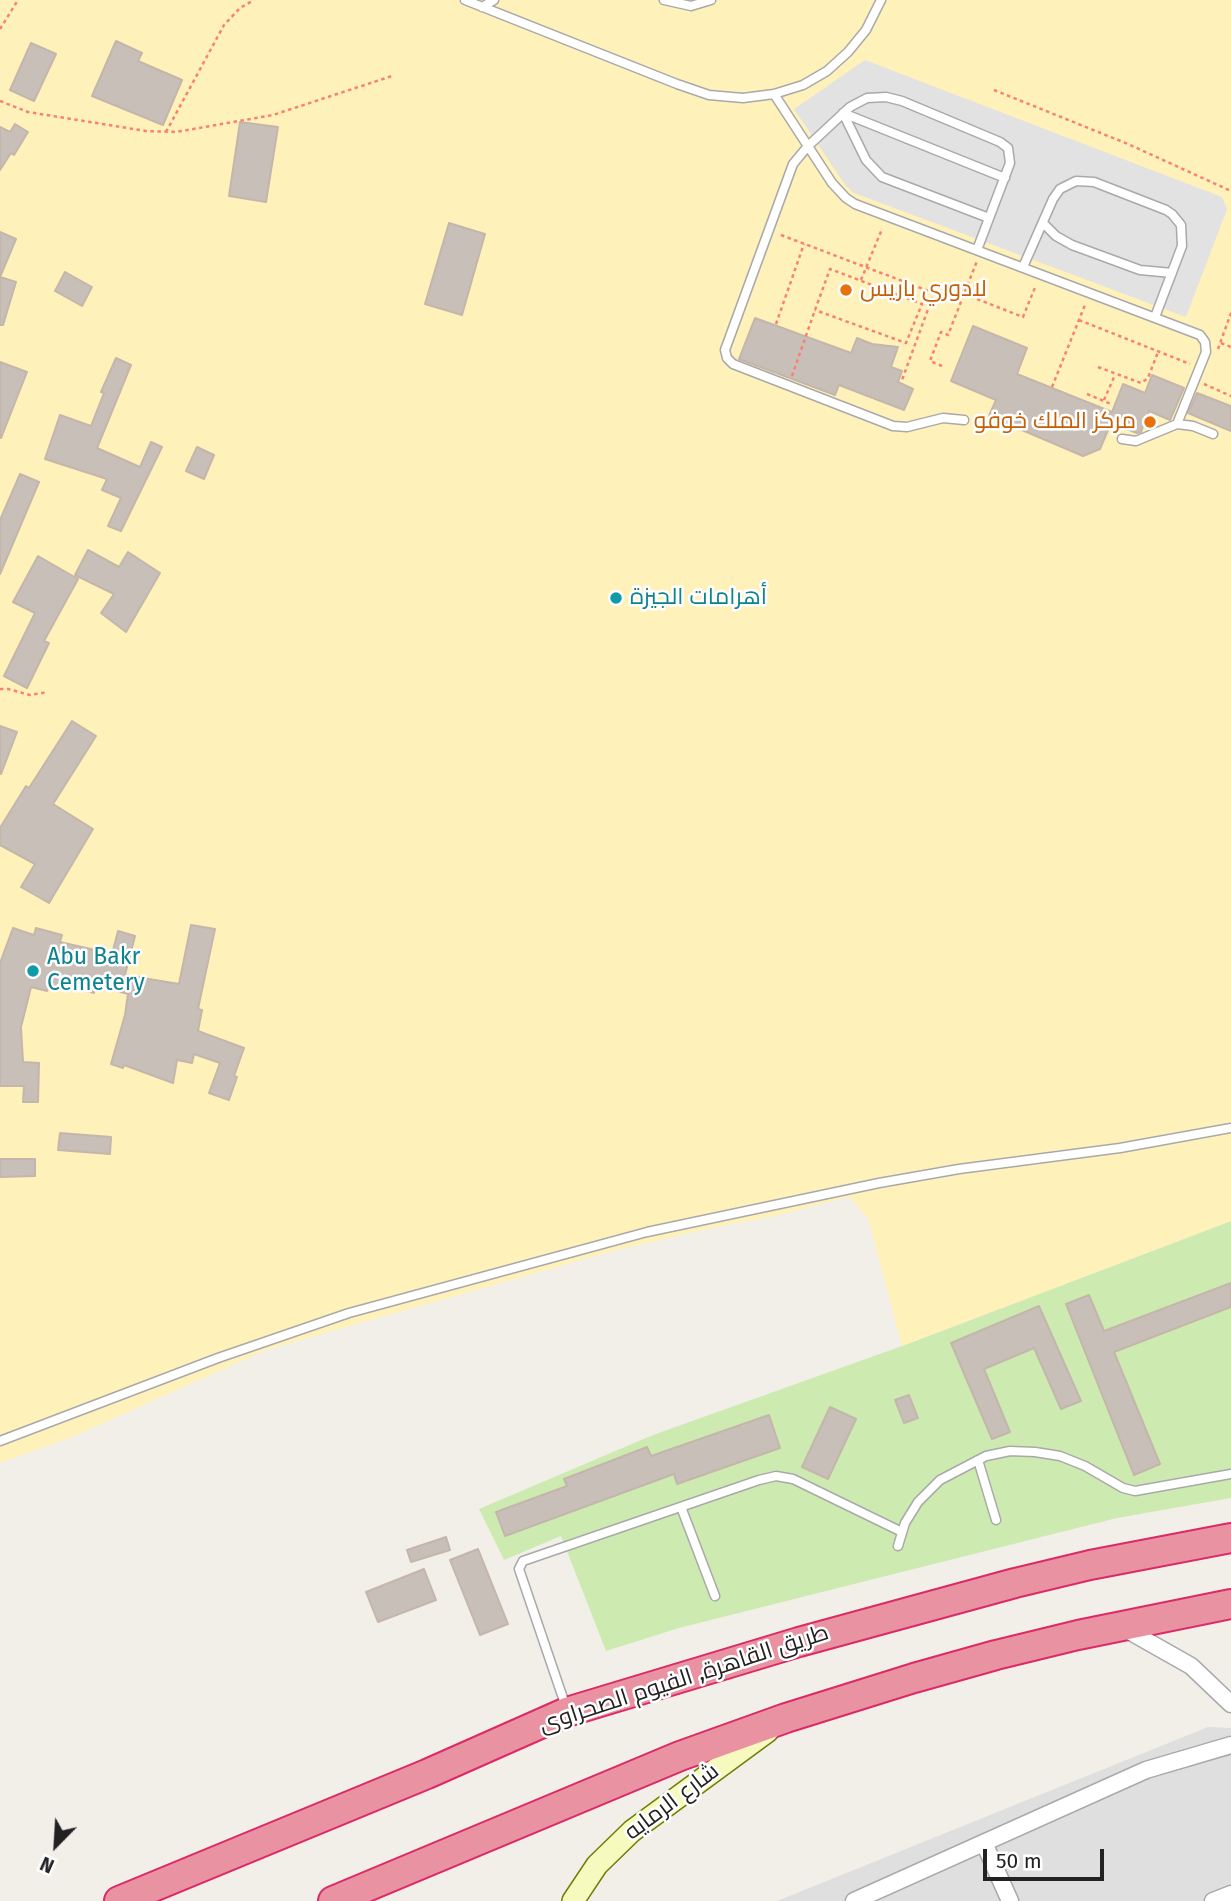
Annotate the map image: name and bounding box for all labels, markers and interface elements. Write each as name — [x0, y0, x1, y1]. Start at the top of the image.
place label: لادوري باريس — [860, 276, 987, 304]
marker: لادوري باريس — [838, 282, 854, 298]
place label: مركز الملك خوفو — [974, 408, 1136, 436]
marker: مركز الملك خوفو — [1142, 414, 1158, 430]
place label: أهرامات الجيزة — [630, 584, 767, 612]
marker: أهرامات الجيزة — [608, 590, 624, 606]
place label: Abu Bakr Cemetery — [47, 944, 145, 998]
marker: Abu Bakr Cemetery — [25, 963, 41, 979]
street label: طريق القاهرة, الفيوم الصحراوى — [536, 1619, 832, 1739]
street label: شارع الرمايه — [619, 1758, 725, 1846]
north arrow — [21, 1810, 91, 1880]
scale bar — [986, 1834, 1107, 1878]
text: 50 m — [996, 1848, 1042, 1874]
text: N — [37, 1852, 58, 1878]

